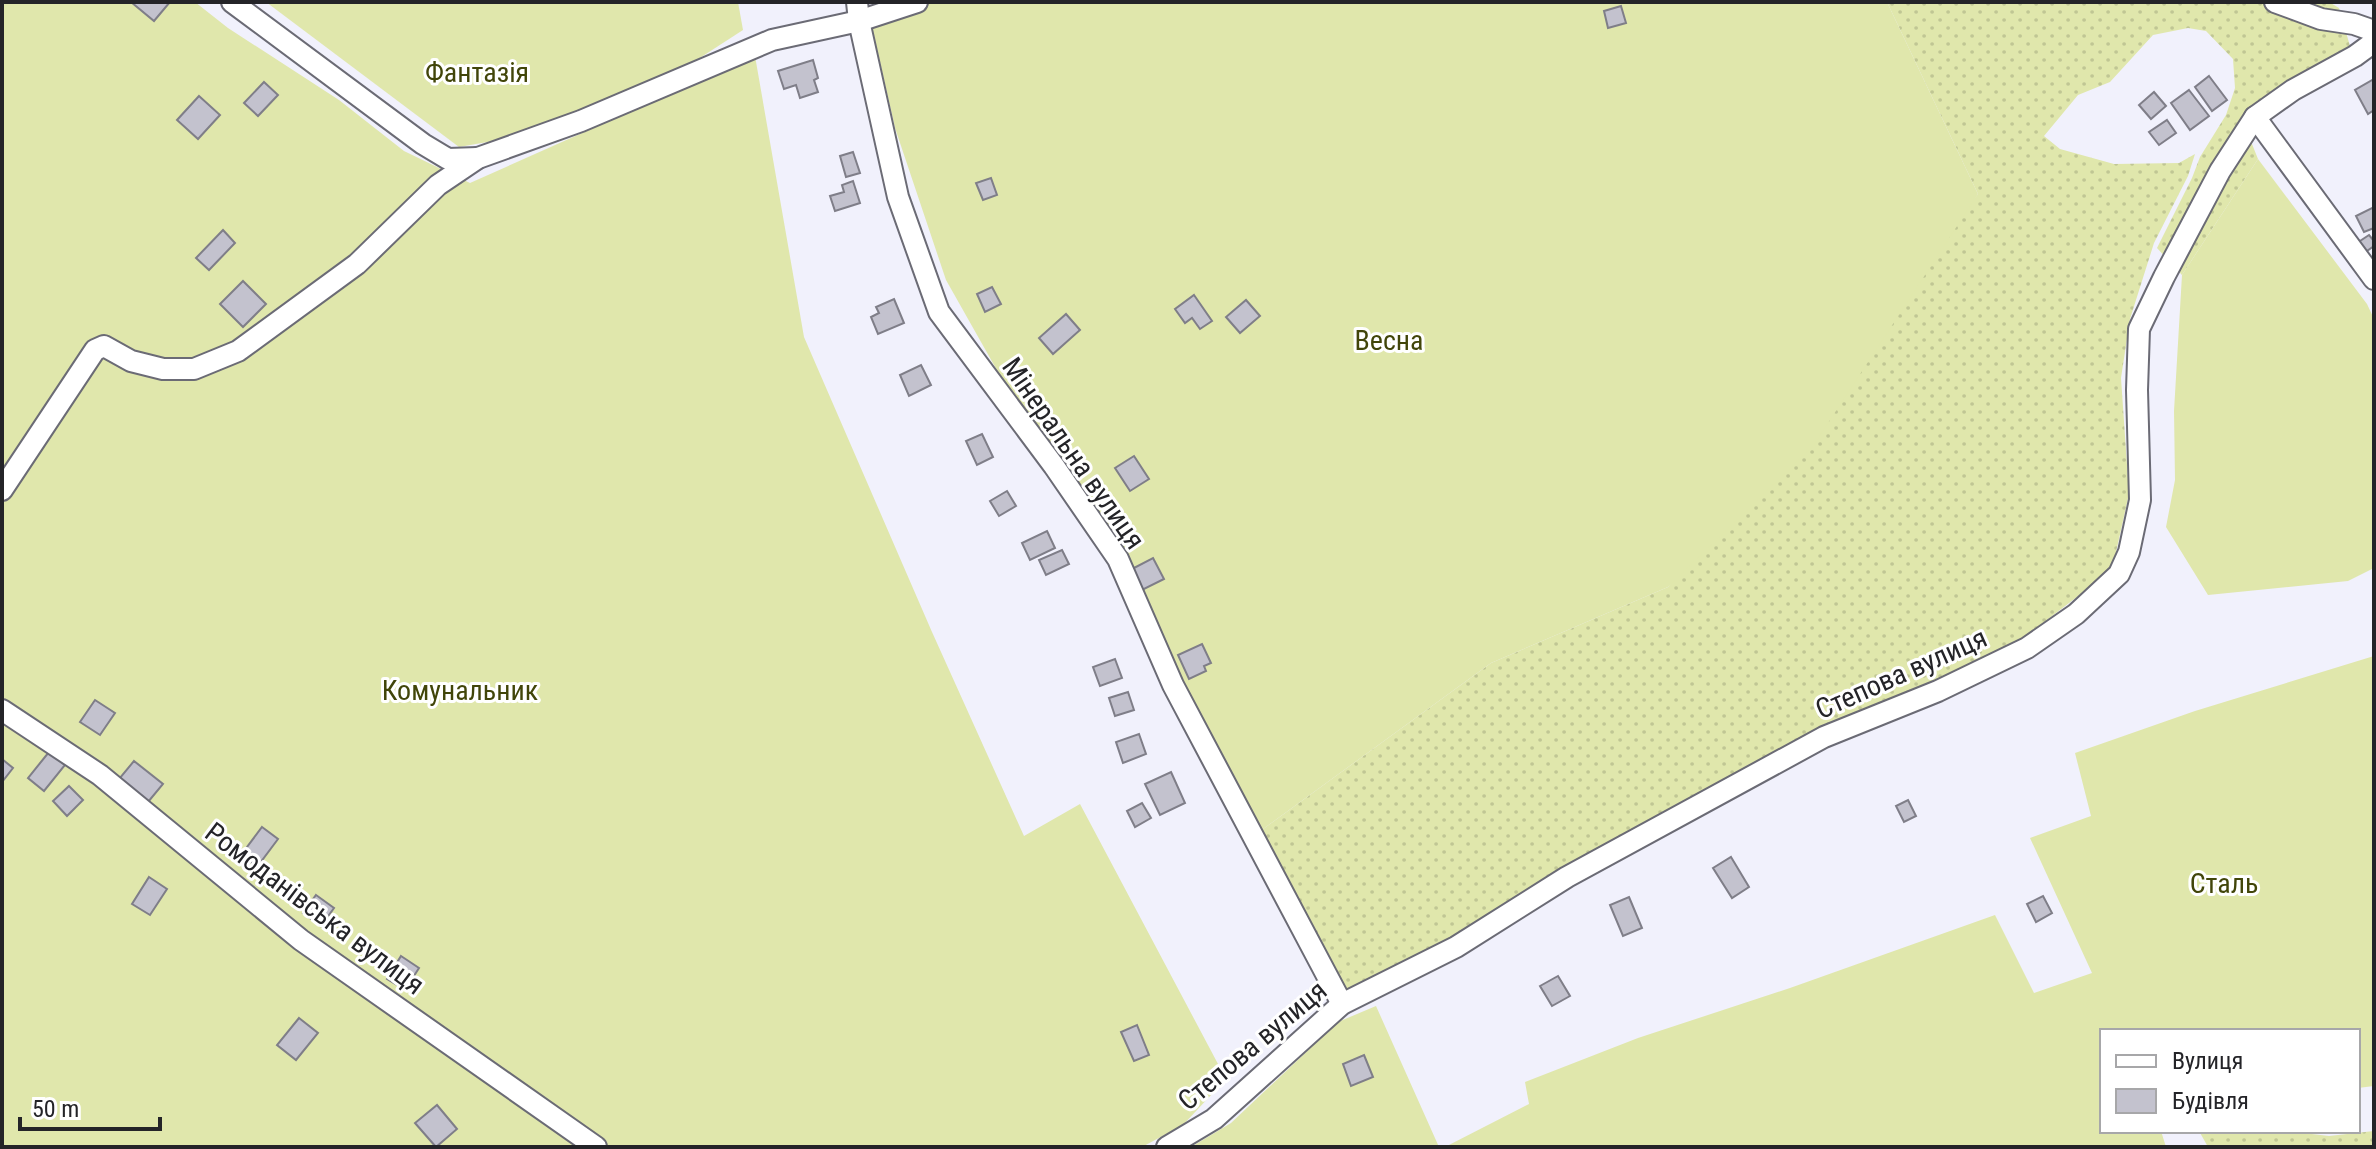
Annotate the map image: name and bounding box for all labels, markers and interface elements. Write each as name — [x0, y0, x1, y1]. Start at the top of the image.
park label: Фантазія — [425, 56, 529, 89]
park label: Весна — [1354, 324, 1424, 357]
street label: Мінеральна вулиця — [995, 351, 1152, 555]
street label: Степова вулиця — [1810, 621, 1992, 726]
park label: Комунальник — [382, 674, 538, 707]
street label: Ромоданівська вулиця — [199, 815, 431, 1001]
park label: Сталь — [2190, 867, 2258, 900]
street label: Степова вулиця — [1171, 974, 1333, 1117]
legend — [2100, 1029, 2360, 1133]
text: Вулиця — [2172, 1047, 2243, 1075]
scale bar — [20, 1081, 160, 1131]
text: Будівля — [2172, 1087, 2249, 1115]
text: 50 m — [32, 1095, 79, 1123]

